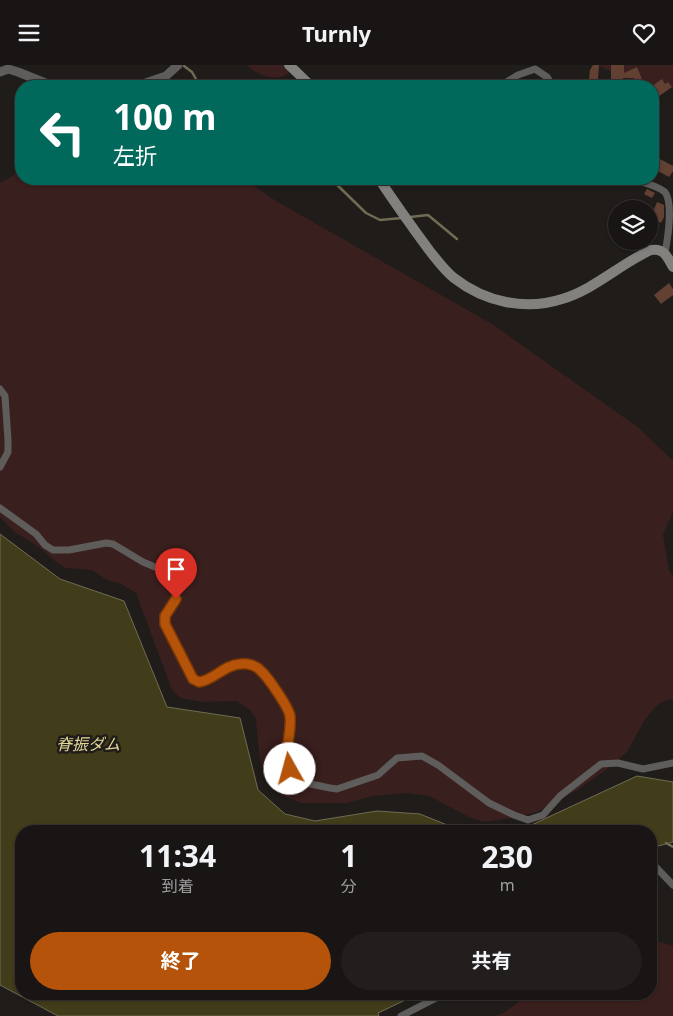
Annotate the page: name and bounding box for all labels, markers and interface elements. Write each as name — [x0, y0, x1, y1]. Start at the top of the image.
text: Turnly — [302, 18, 371, 48]
icon: menu — [15, 19, 43, 47]
icon: heart — [630, 19, 658, 47]
text: 100 m — [113, 93, 216, 140]
icon: left — [30, 100, 95, 165]
text: 左折 — [113, 140, 157, 170]
map controls — [608, 200, 658, 250]
button: layers — [608, 200, 658, 250]
pin — [155, 548, 197, 599]
icon: arrive — [162, 555, 190, 583]
water label: 脊振ダム — [56, 733, 120, 755]
position arrow — [263, 742, 315, 794]
text: 11:34 — [139, 835, 216, 876]
text: 1 — [340, 835, 357, 876]
text: 230 — [481, 836, 533, 877]
text: m — [500, 874, 515, 896]
text: 到着 — [162, 875, 194, 897]
text: 分 — [341, 875, 357, 897]
button: 終了 — [30, 932, 331, 990]
button: 共有 — [341, 932, 642, 990]

